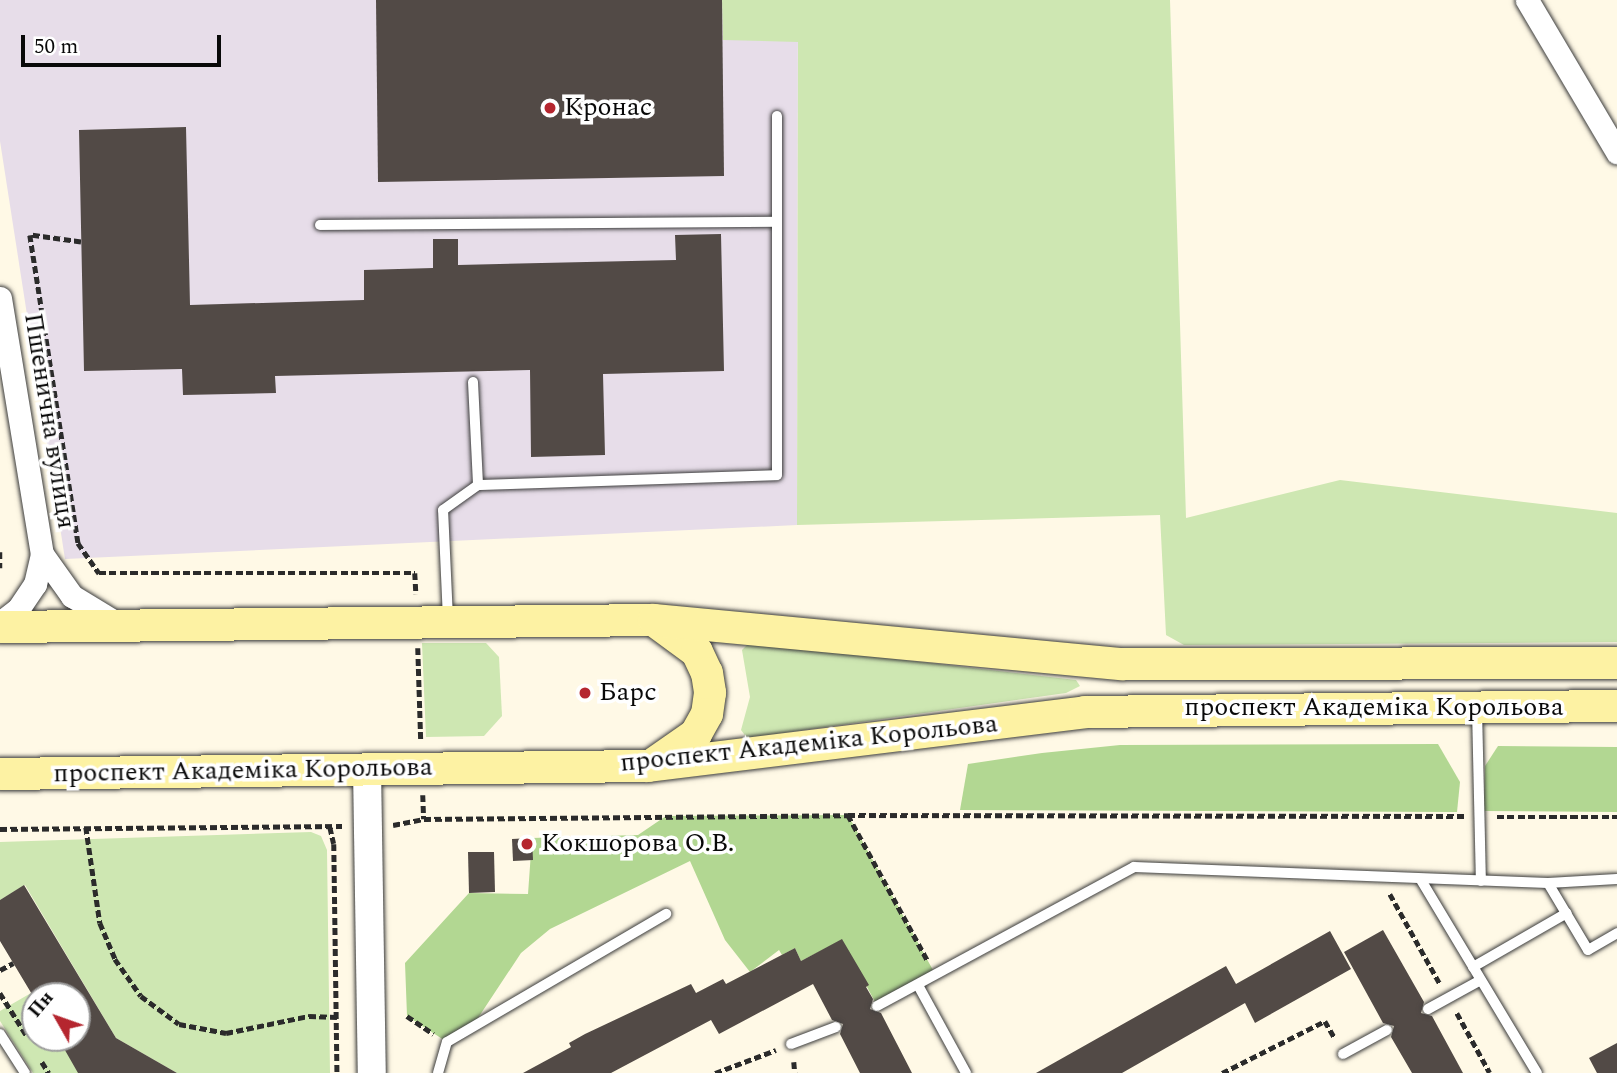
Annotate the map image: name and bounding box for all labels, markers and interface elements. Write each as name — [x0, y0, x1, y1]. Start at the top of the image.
scale bar — [24, 21, 224, 65]
text: 50 m — [34, 31, 78, 63]
place label: Кронас — [564, 92, 652, 124]
marker: Кронас — [542, 100, 558, 116]
street label: Пшенична вулиця — [17, 311, 81, 531]
place label: Барс — [599, 677, 657, 709]
marker: Барс — [577, 685, 593, 701]
street label: проспект Академіка Корольова — [1184, 692, 1564, 724]
street label: проспект Академіка Корольова — [619, 709, 999, 779]
street label: проспект Академіка Корольова — [53, 752, 433, 790]
place label: Кокшорова О.В. — [541, 828, 734, 860]
marker: Кокшорова О.В. — [519, 836, 535, 852]
north arrow — [21, 982, 91, 1052]
text: Пн — [21, 985, 61, 1024]

